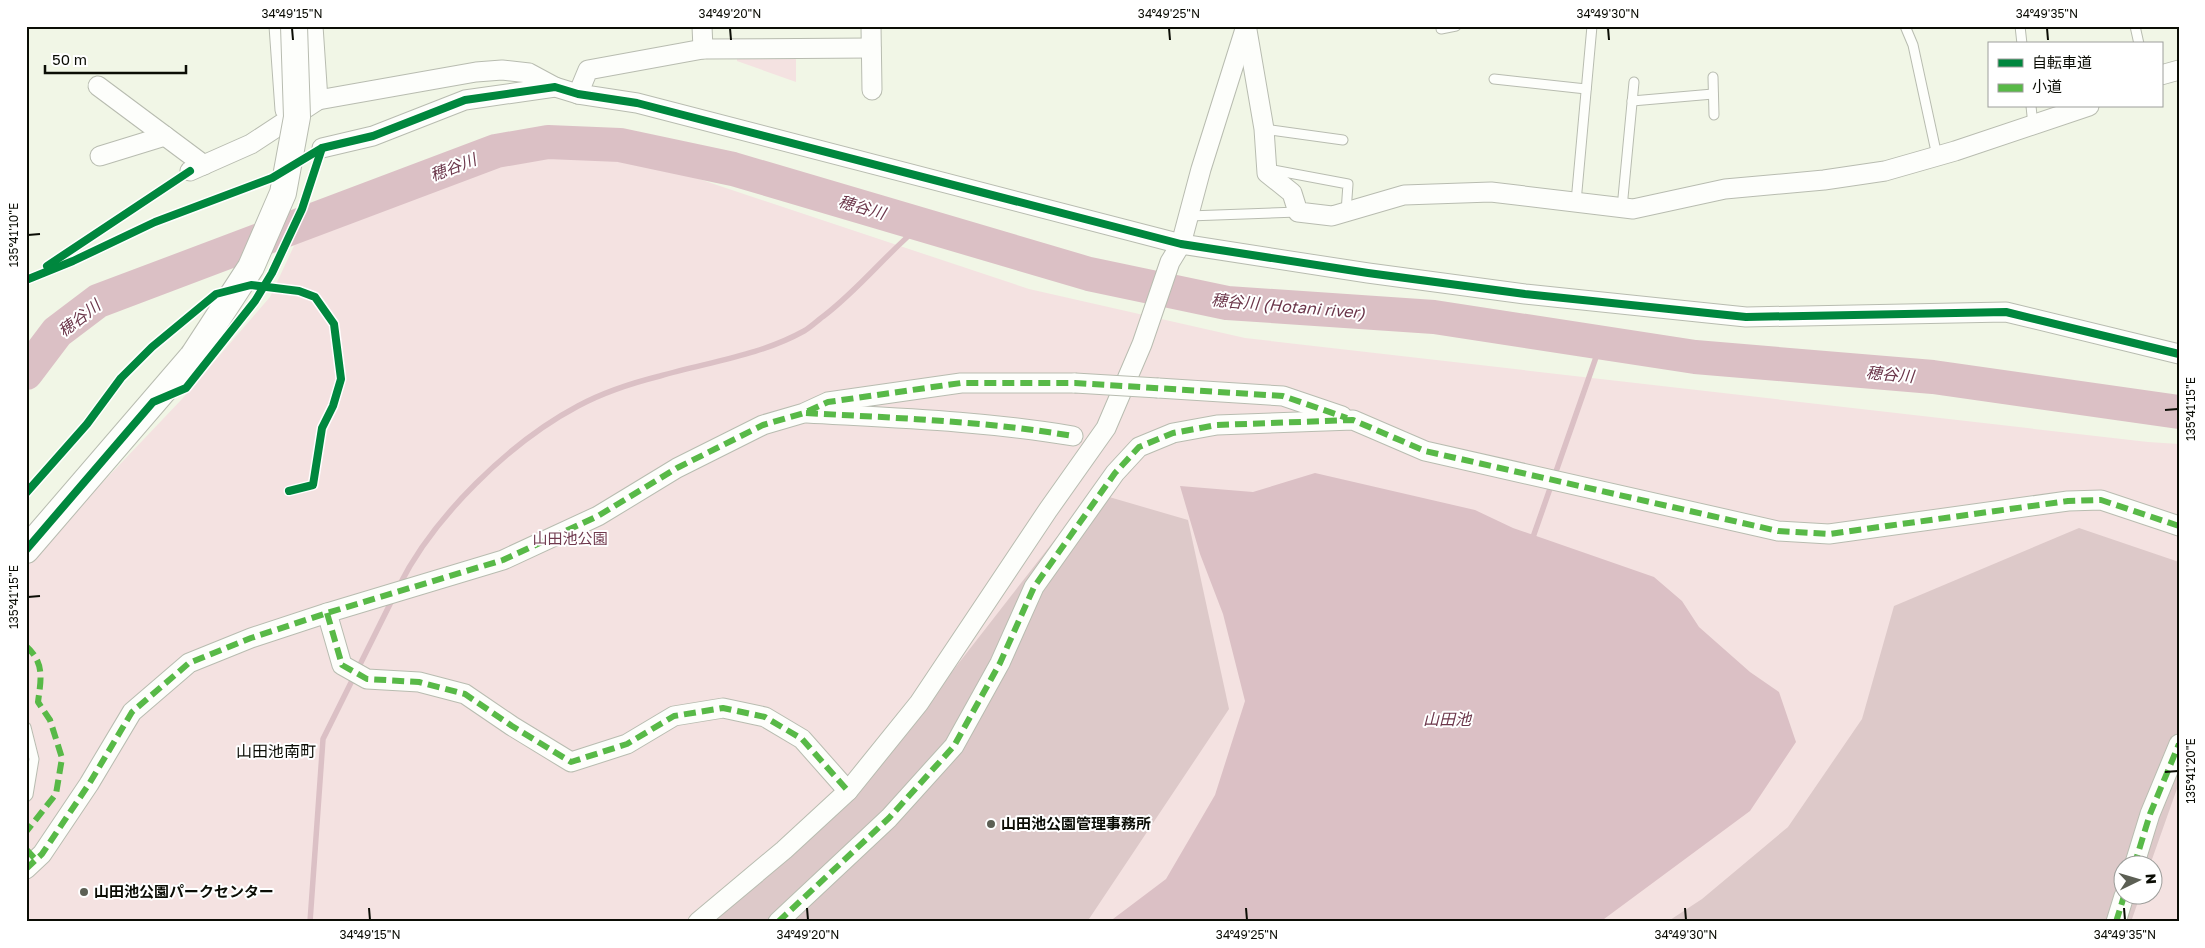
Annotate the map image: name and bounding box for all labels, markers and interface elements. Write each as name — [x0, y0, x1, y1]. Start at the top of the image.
text: 34°49'15"N — [261, 6, 323, 21]
text: 34°49'20"N — [699, 6, 761, 21]
text: 34°49'25"N — [1138, 6, 1200, 21]
text: 34°49'30"N — [1577, 6, 1639, 21]
text: 34°49'35"N — [2016, 6, 2078, 21]
scale bar — [45, 42, 186, 74]
legend — [1988, 42, 2162, 108]
text: 50 m — [52, 50, 87, 68]
text: 自転車道 — [2032, 53, 2092, 71]
text: 小道 — [2032, 77, 2062, 95]
water label: 穂谷川 — [427, 148, 481, 185]
water label: 穂谷川 — [836, 191, 890, 224]
text: 135°41'10"E — [6, 203, 21, 267]
water label: 穂谷川 (Hotani river) — [1210, 289, 1367, 323]
water label: 穂谷川 — [54, 294, 106, 341]
water label: 穂谷川 — [1865, 362, 1917, 386]
text: 135°41'15"E — [2183, 377, 2198, 441]
park label: 山田池公園 — [532, 529, 608, 547]
text: 135°41'15"E — [6, 565, 21, 629]
water label: 山田池 — [1423, 709, 1473, 729]
text: 135°41'20"E — [2183, 738, 2198, 804]
district label: 山田池南町 — [236, 741, 316, 761]
place label: 山田池公園管理事務所 — [1001, 814, 1151, 832]
marker: 山田池公園管理事務所 — [985, 818, 997, 830]
north arrow — [2112, 856, 2162, 906]
text: N — [2143, 873, 2160, 885]
place label: 山田池公園パークセンター — [94, 882, 274, 900]
marker: 山田池公園パークセンター — [78, 886, 90, 898]
text: 34°49'15"N — [339, 927, 401, 942]
text: 34°49'20"N — [777, 927, 839, 942]
text: 34°49'25"N — [1216, 927, 1278, 942]
text: 34°49'30"N — [1655, 927, 1717, 942]
text: 34°49'35"N — [2094, 927, 2156, 942]

